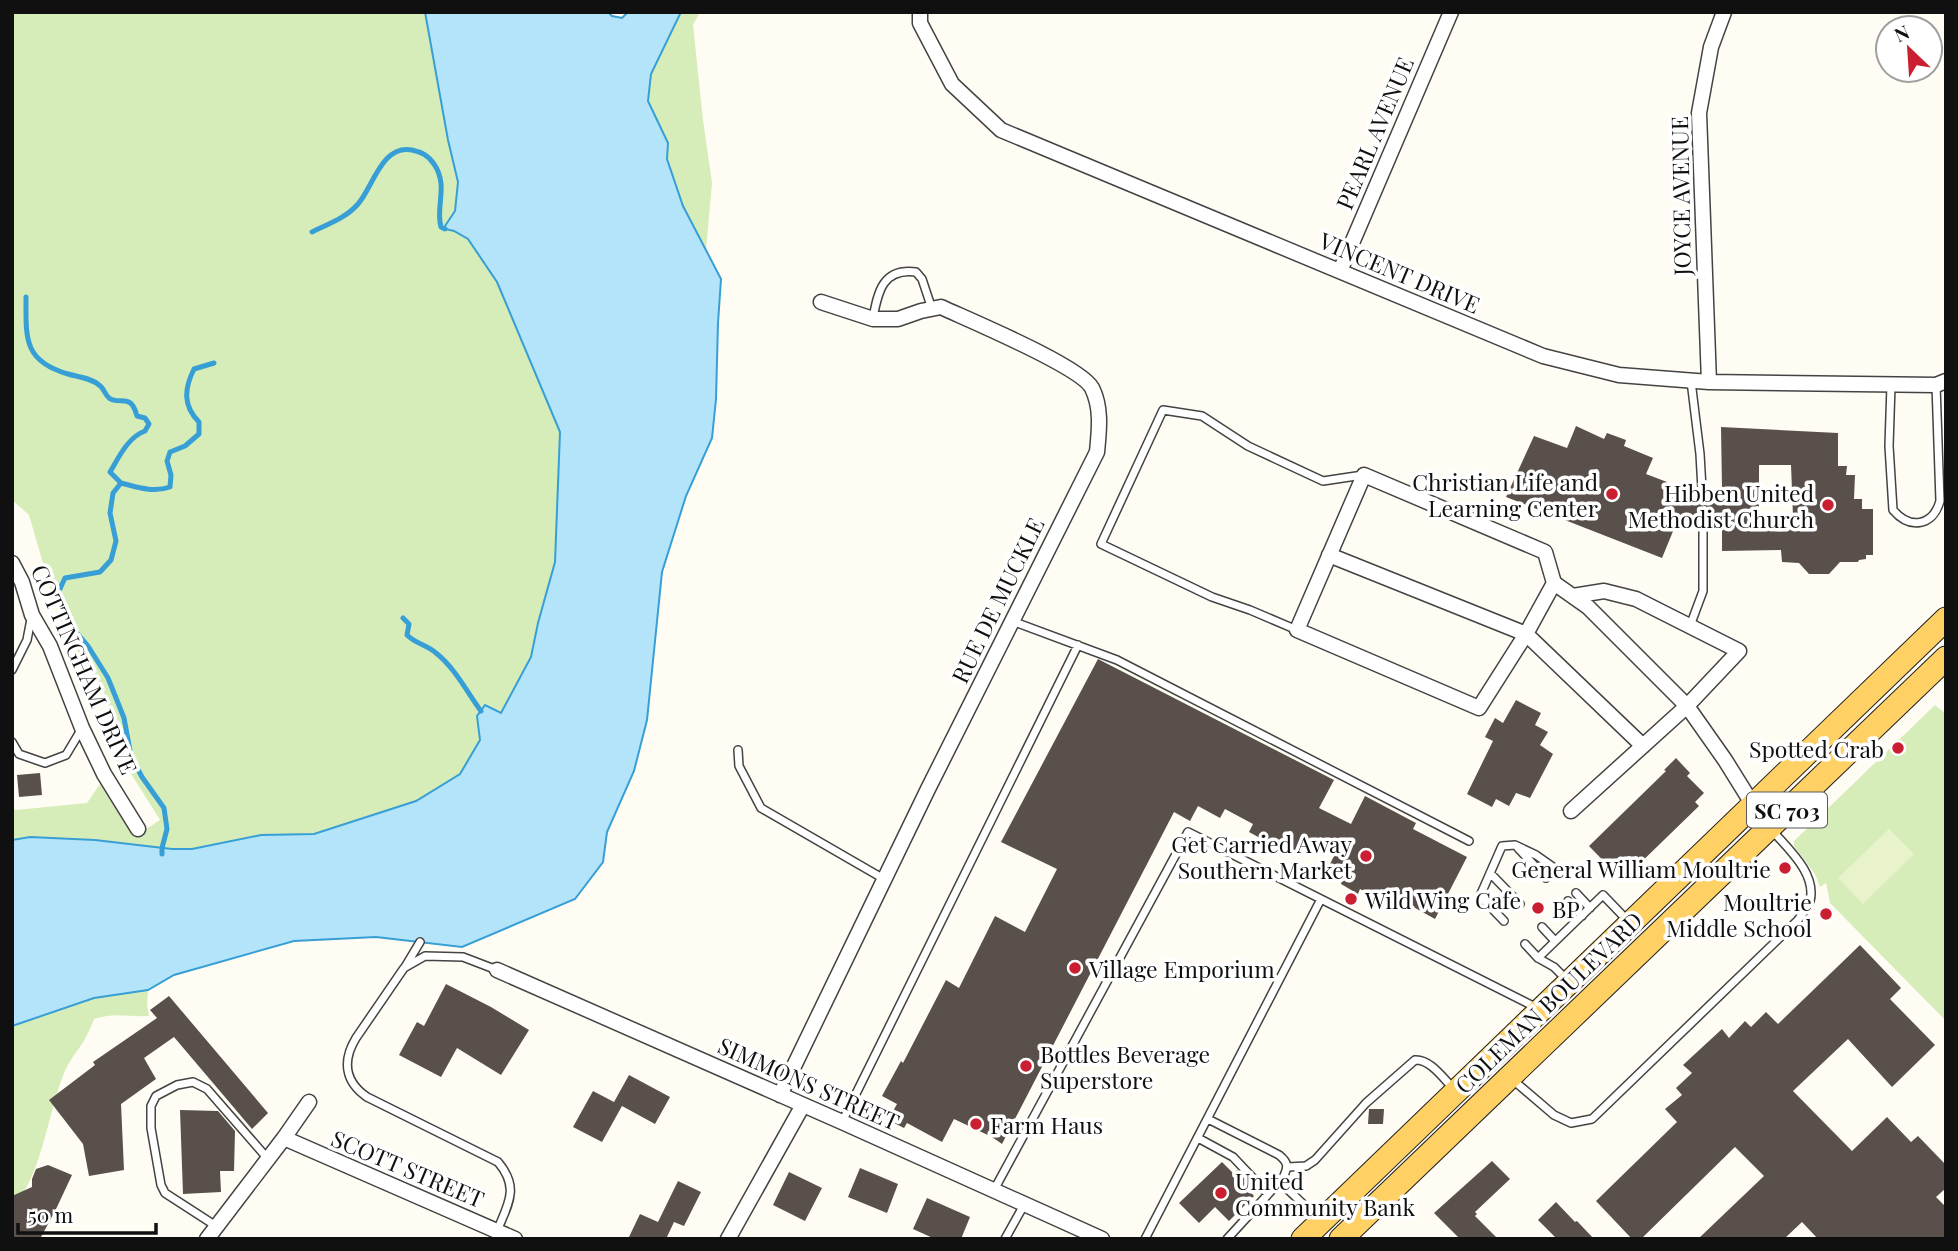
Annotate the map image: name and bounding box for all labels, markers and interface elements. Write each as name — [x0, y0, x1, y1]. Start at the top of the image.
north arrow — [1874, 14, 1944, 84]
text: N — [1890, 18, 1913, 47]
street label: PEARL AVENUE — [1328, 52, 1420, 214]
street label: JOYCE AVENUE — [1663, 116, 1697, 277]
street label: VINCENT DRIVE — [1314, 224, 1485, 320]
place label: Christian Life and Learning Center — [1412, 466, 1598, 523]
place label: Hibben United Methodist Church — [1627, 477, 1814, 534]
marker: Christian Life and Learning Center — [1604, 486, 1620, 502]
marker: Hibben United Methodist Church — [1820, 497, 1836, 513]
street label: RUE DE MUCKLE — [944, 512, 1050, 688]
street label: COTTINGHAM DRIVE — [25, 559, 145, 779]
place label: Spotted Crab — [1749, 733, 1884, 764]
marker: Spotted Crab — [1890, 740, 1906, 756]
road number: SC 703 — [1747, 792, 1827, 828]
place label: Get Carried Away Southern Market — [1171, 828, 1353, 885]
marker: Get Carried Away Southern Market — [1358, 848, 1374, 864]
place label: General William Moultrie — [1511, 853, 1771, 884]
marker: General William Moultrie — [1777, 860, 1793, 876]
place label: Wild Wing Cafe — [1364, 884, 1521, 915]
place label: Moultrie Middle School — [1666, 886, 1812, 943]
marker: Wild Wing Cafe — [1343, 891, 1359, 907]
place label: BP — [1552, 893, 1580, 924]
marker: BP — [1530, 900, 1546, 916]
street label: COLEMAN BOULEVARD — [1448, 904, 1648, 1100]
marker: Moultrie Middle School — [1818, 906, 1834, 922]
place label: Village Emporium — [1088, 953, 1275, 984]
marker: Village Emporium — [1067, 960, 1083, 976]
street label: SIMMONS STREET — [714, 1029, 904, 1137]
place label: Bottles Beverage Superstore — [1040, 1038, 1210, 1095]
marker: Bottles Beverage Superstore — [1018, 1058, 1034, 1074]
place label: Farm Haus — [990, 1109, 1103, 1140]
marker: Farm Haus — [968, 1116, 984, 1132]
street label: SCOTT STREET — [327, 1122, 489, 1214]
place label: United Community Bank — [1235, 1165, 1415, 1222]
marker: United Community Bank — [1213, 1185, 1229, 1201]
scale bar — [18, 1192, 156, 1236]
text: 50 m — [28, 1200, 74, 1228]

